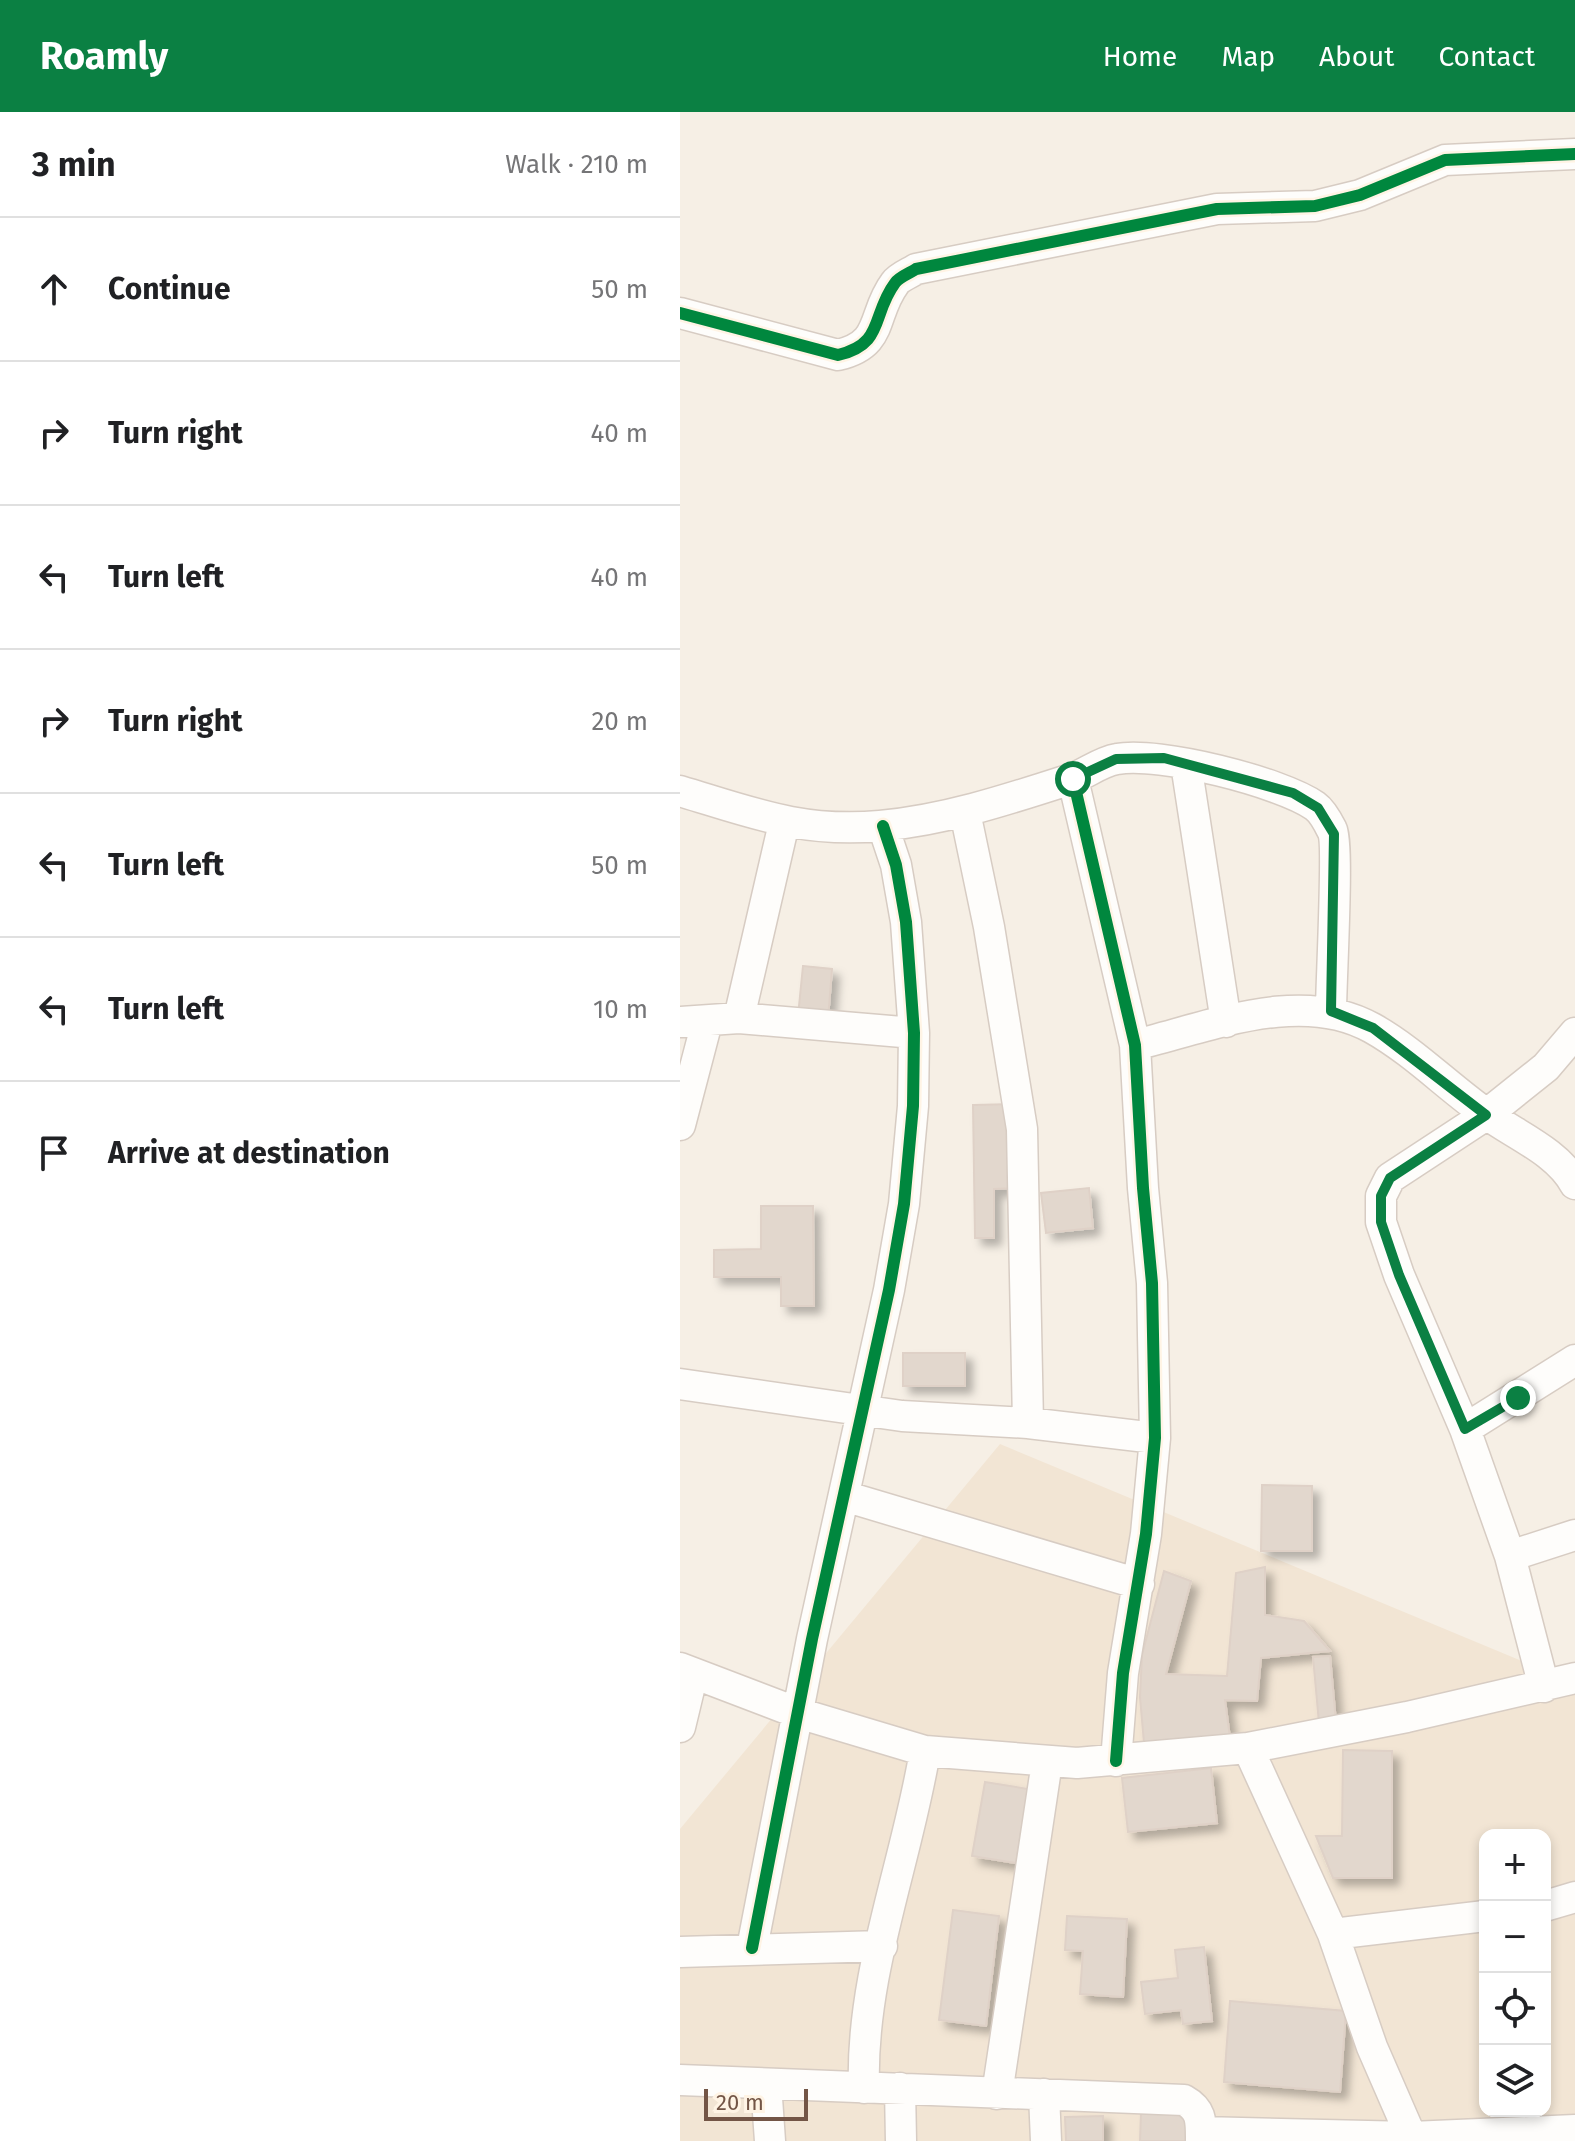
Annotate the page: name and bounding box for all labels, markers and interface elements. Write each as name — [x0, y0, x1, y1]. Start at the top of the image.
text: Roamly — [40, 33, 168, 79]
text: Home — [1103, 40, 1177, 73]
text: Map — [1221, 40, 1275, 73]
text: About — [1319, 40, 1394, 73]
text: Contact — [1438, 40, 1535, 73]
text: 3 min — [32, 144, 116, 185]
text: Walk · 210 m — [505, 149, 648, 180]
icon: ahead — [32, 267, 76, 311]
text: Continue — [108, 271, 231, 307]
text: 50 m — [591, 274, 648, 305]
icon: right — [32, 411, 76, 455]
text: Turn right — [108, 415, 243, 451]
text: 40 m — [590, 418, 648, 449]
icon: left — [32, 555, 76, 599]
text: Turn left — [108, 559, 224, 595]
text: 40 m — [590, 562, 648, 593]
icon: right — [32, 699, 76, 743]
text: Turn right — [108, 703, 243, 739]
text: 20 m — [591, 706, 648, 737]
route start — [1055, 761, 1091, 797]
icon: left — [32, 843, 76, 887]
text: Turn left — [108, 847, 224, 883]
text: 50 m — [591, 850, 648, 881]
icon: left — [32, 987, 76, 1031]
text: Turn left — [108, 991, 224, 1027]
text: 10 m — [593, 994, 648, 1025]
icon: arrive — [32, 1131, 76, 1175]
text: Arrive at destination — [108, 1135, 390, 1171]
route end — [1500, 1380, 1536, 1416]
map controls — [1479, 1829, 1551, 2117]
button: + — [1479, 1829, 1551, 1901]
button: − — [1479, 1901, 1551, 1973]
button: locate — [1479, 1973, 1551, 2045]
button: layers — [1479, 2045, 1551, 2117]
scale bar — [704, 2085, 808, 2121]
text: 20 m — [716, 2089, 764, 2116]

